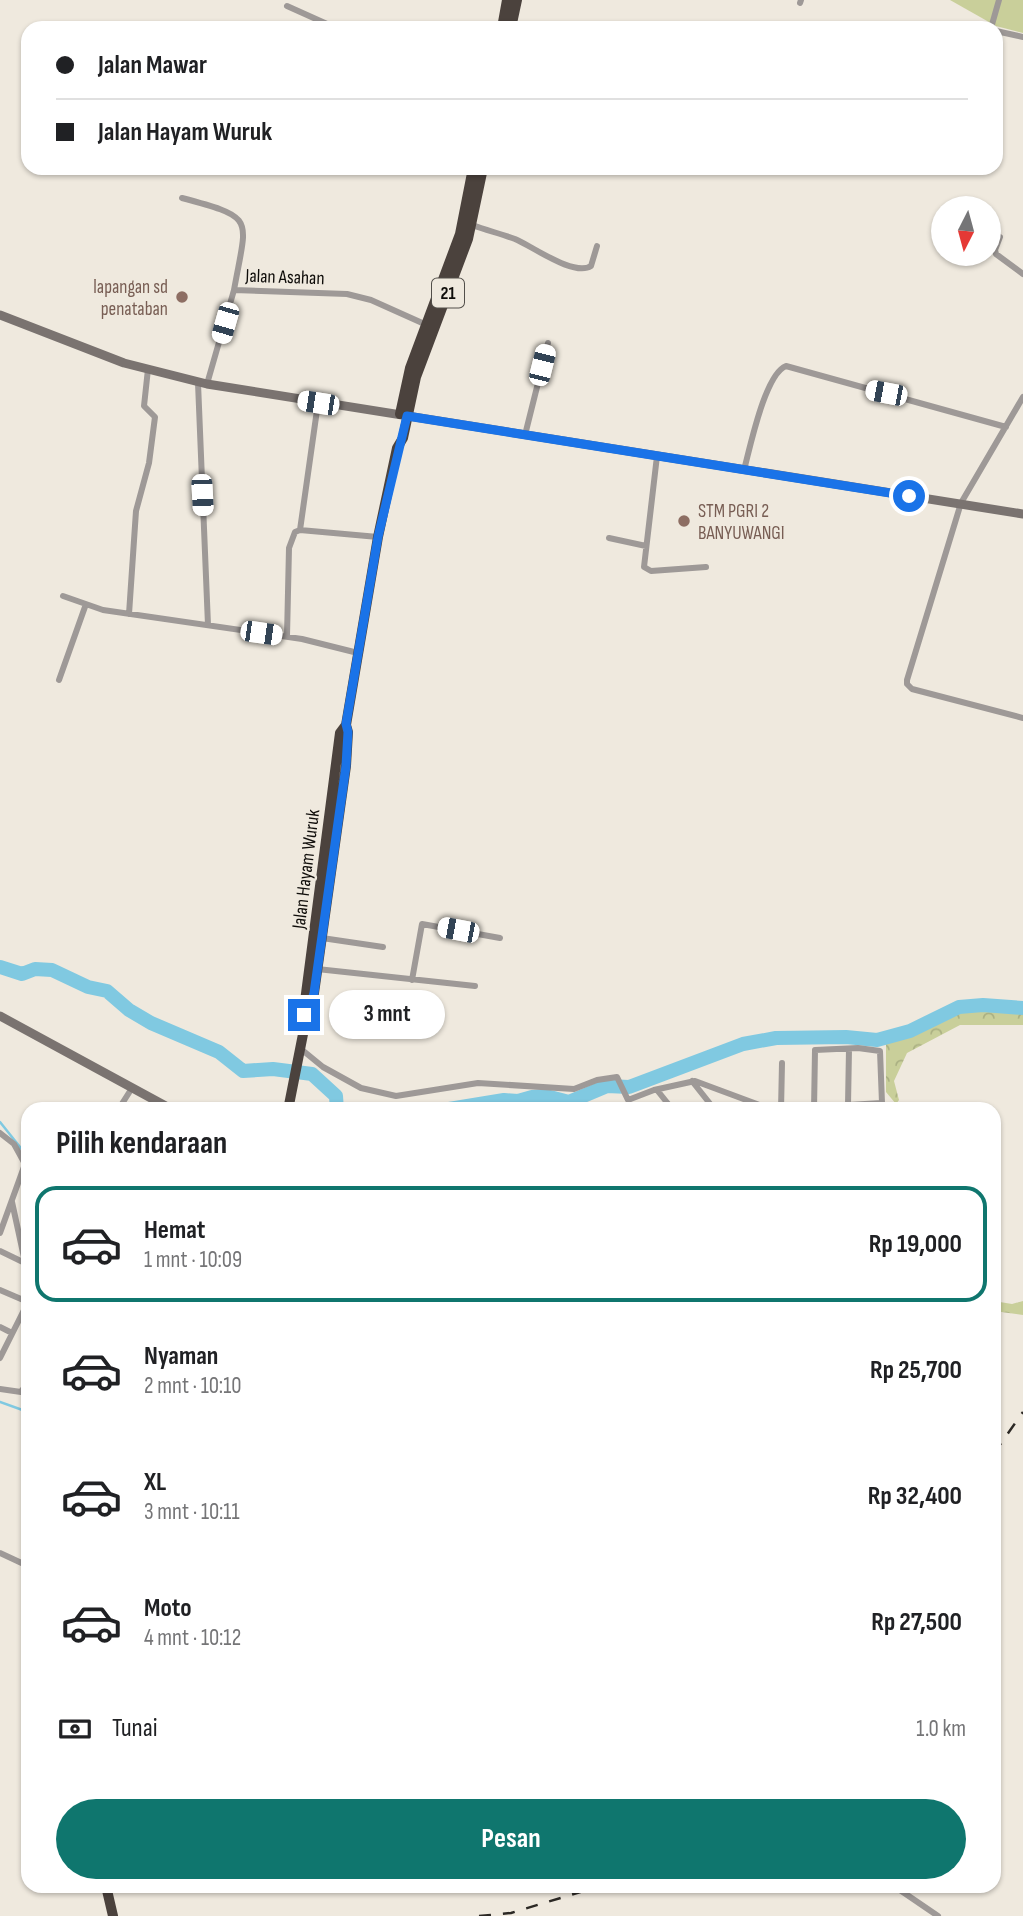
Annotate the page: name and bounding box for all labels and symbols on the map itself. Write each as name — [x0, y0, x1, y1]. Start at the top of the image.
north arrow — [931, 196, 1001, 266]
street label: Jalan Asahan — [244, 265, 325, 290]
place label: lapangan sd penataban — [93, 276, 168, 321]
road number: 21 — [432, 278, 464, 307]
marker: lapangan sd penataban — [174, 289, 190, 305]
car — [210, 300, 241, 346]
car — [527, 342, 558, 388]
car — [864, 379, 909, 407]
car — [296, 389, 341, 417]
car — [191, 473, 214, 517]
route start — [893, 480, 925, 512]
place label: STM PGRI 2 BANYUWANGI — [698, 500, 785, 545]
marker: STM PGRI 2 BANYUWANGI — [676, 513, 692, 529]
car — [239, 620, 284, 646]
street label: Jalan Hayam Wuruk — [288, 807, 325, 931]
car — [436, 916, 481, 944]
callout: 3 mnt — [328, 990, 444, 1040]
route end — [288, 999, 320, 1031]

